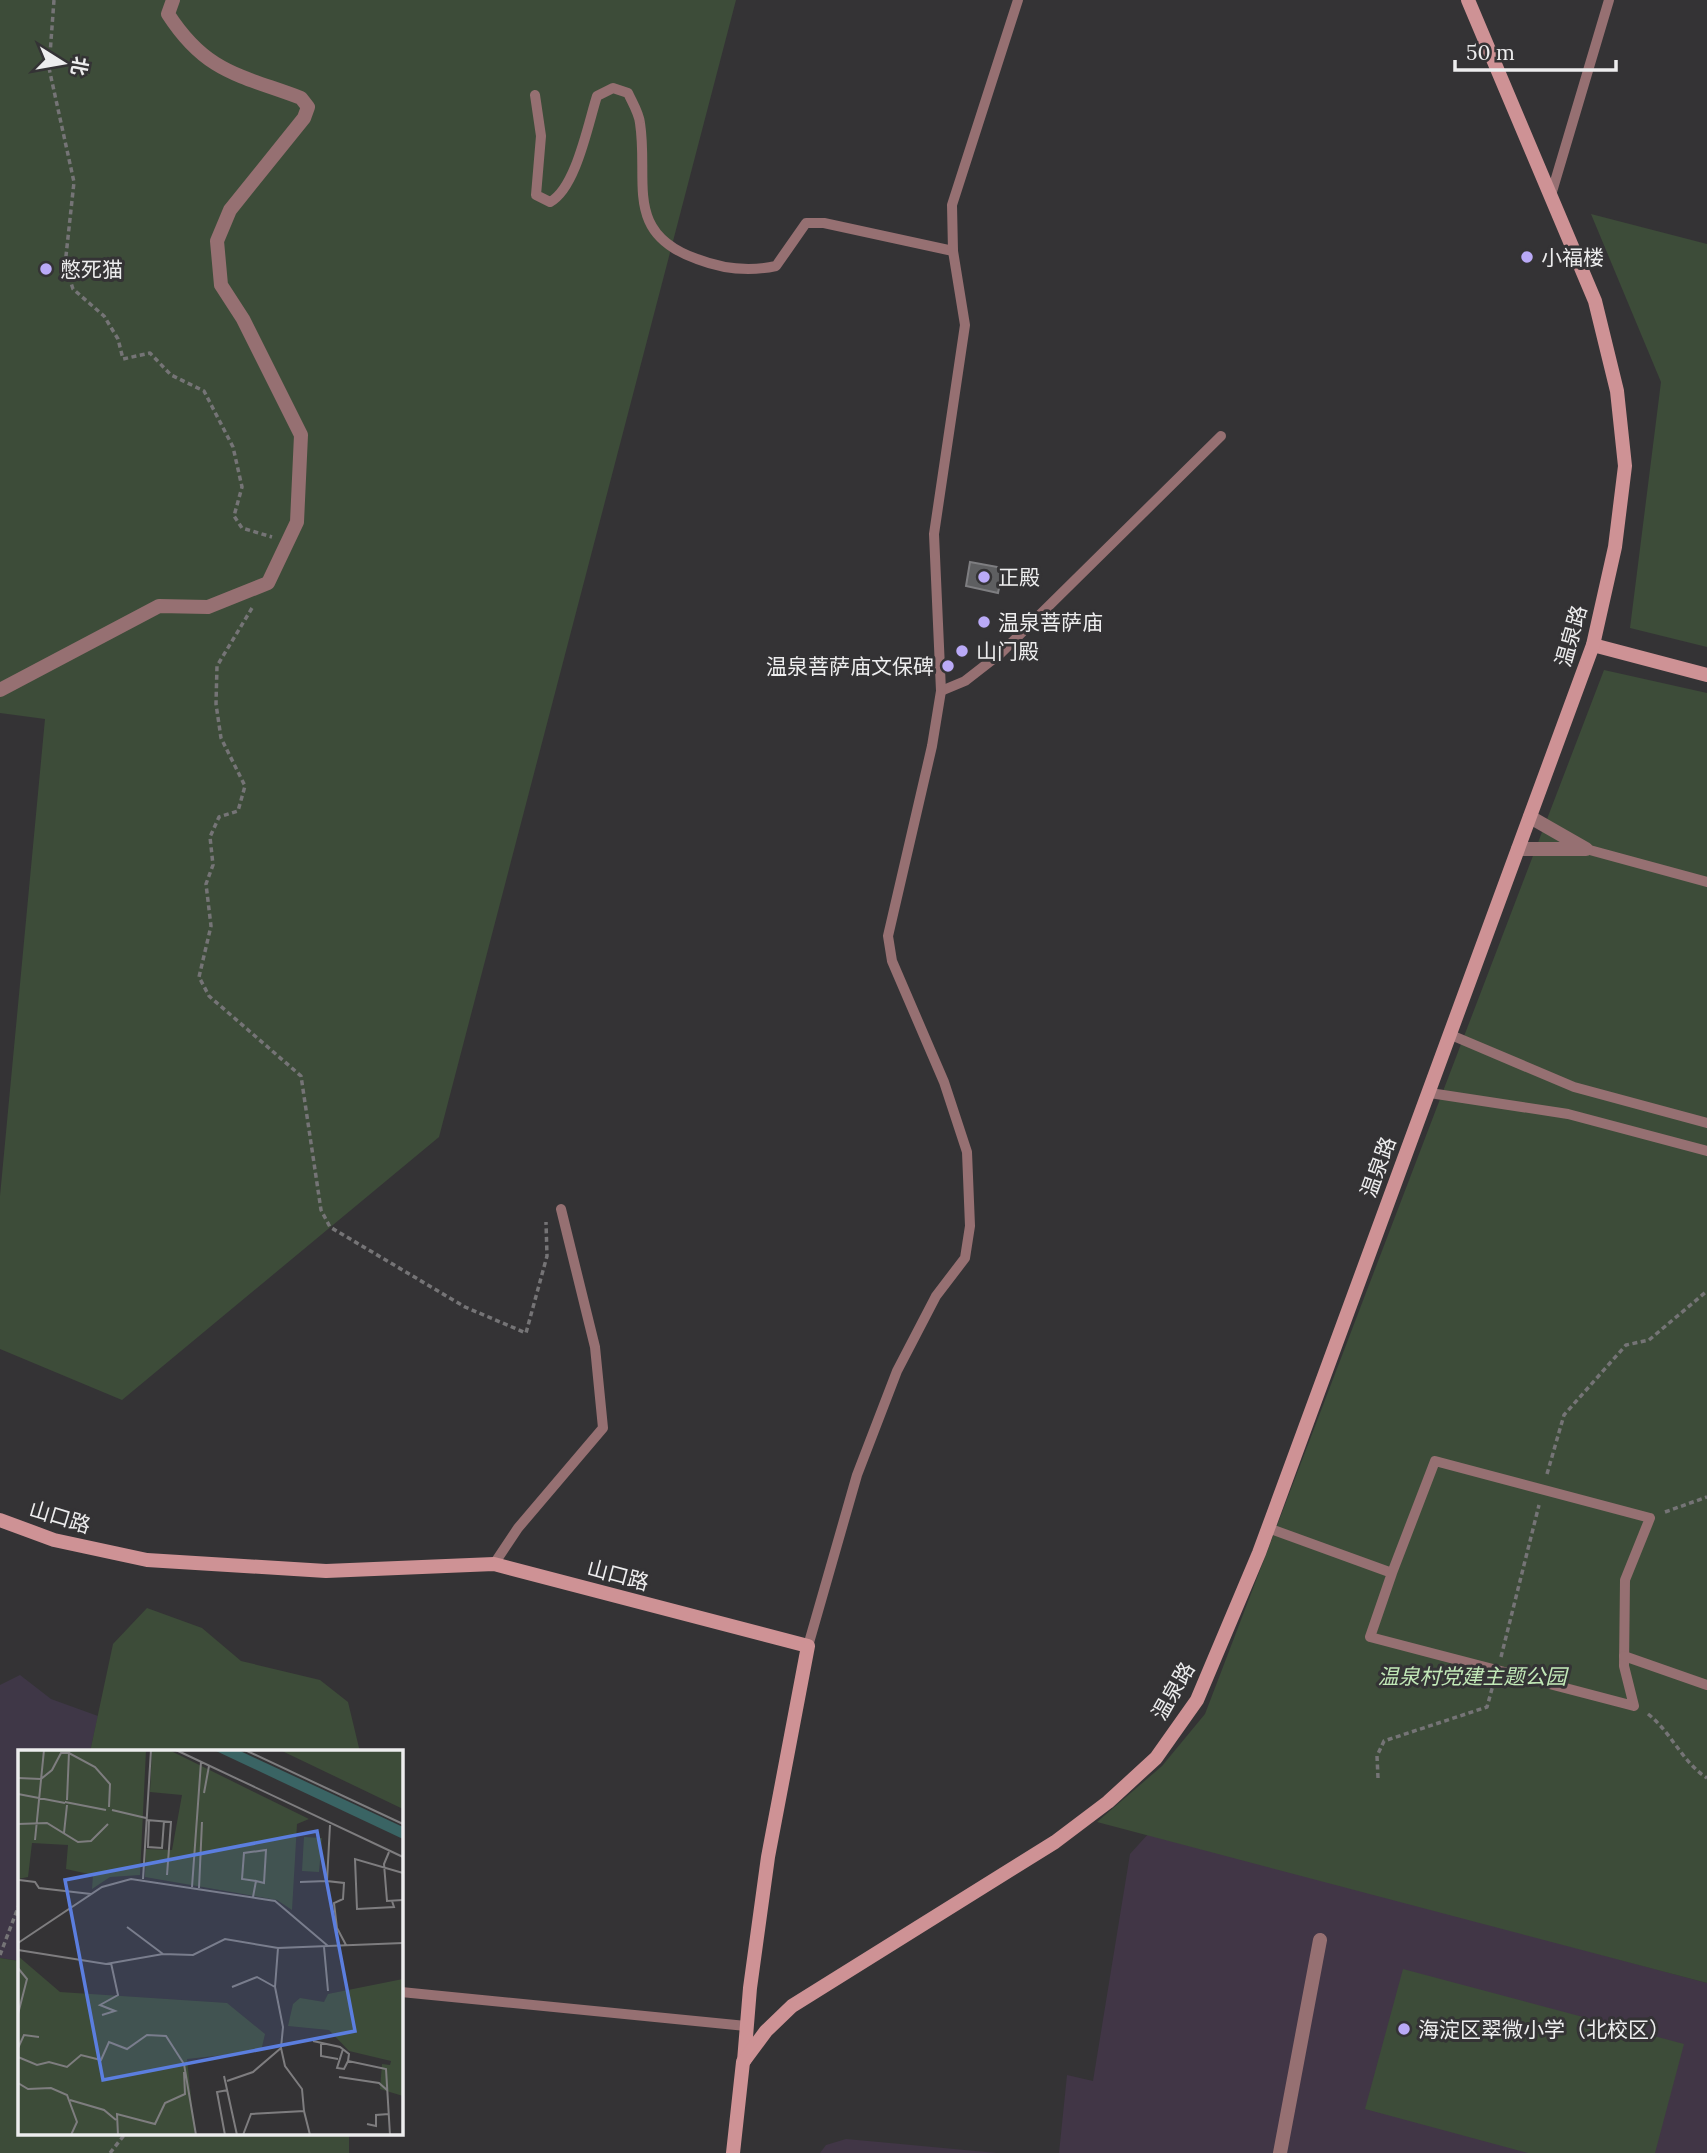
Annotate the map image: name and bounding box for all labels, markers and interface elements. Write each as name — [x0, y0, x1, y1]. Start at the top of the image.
north arrow — [28, 28, 98, 98]
scale bar — [1455, 28, 1616, 72]
text: 50 m — [1466, 39, 1515, 66]
text: 北 — [66, 55, 93, 78]
place label: 小福楼 — [1541, 244, 1604, 271]
marker: 小福楼 — [1519, 249, 1535, 265]
place label: 憋死猫 — [60, 256, 123, 283]
marker: 憋死猫 — [38, 261, 54, 277]
place label: 正殿 — [998, 564, 1040, 591]
marker: 正殿 — [976, 569, 992, 585]
street label: 温泉路 — [1549, 602, 1593, 670]
place label: 温泉菩萨庙 — [998, 609, 1103, 636]
marker: 温泉菩萨庙 — [976, 614, 992, 630]
place label: 山门殿 — [976, 638, 1039, 665]
marker: 山门殿 — [954, 643, 970, 659]
place label: 温泉菩萨庙文保碑 — [766, 653, 934, 680]
marker: 温泉菩萨庙文保碑 — [940, 658, 956, 674]
street label: 温泉路 — [1355, 1133, 1401, 1201]
street label: 山口路 — [26, 1495, 94, 1539]
street label: 山口路 — [584, 1554, 652, 1596]
street label: 温泉路 — [1146, 1657, 1200, 1725]
park label: 温泉村党建主题公园 — [1378, 1663, 1569, 1690]
inset map — [18, 1750, 402, 2136]
place label: 海淀区翠微小学（北校区） — [1418, 2016, 1670, 2043]
marker: 海淀区翠微小学（北校区） — [1396, 2021, 1412, 2037]

